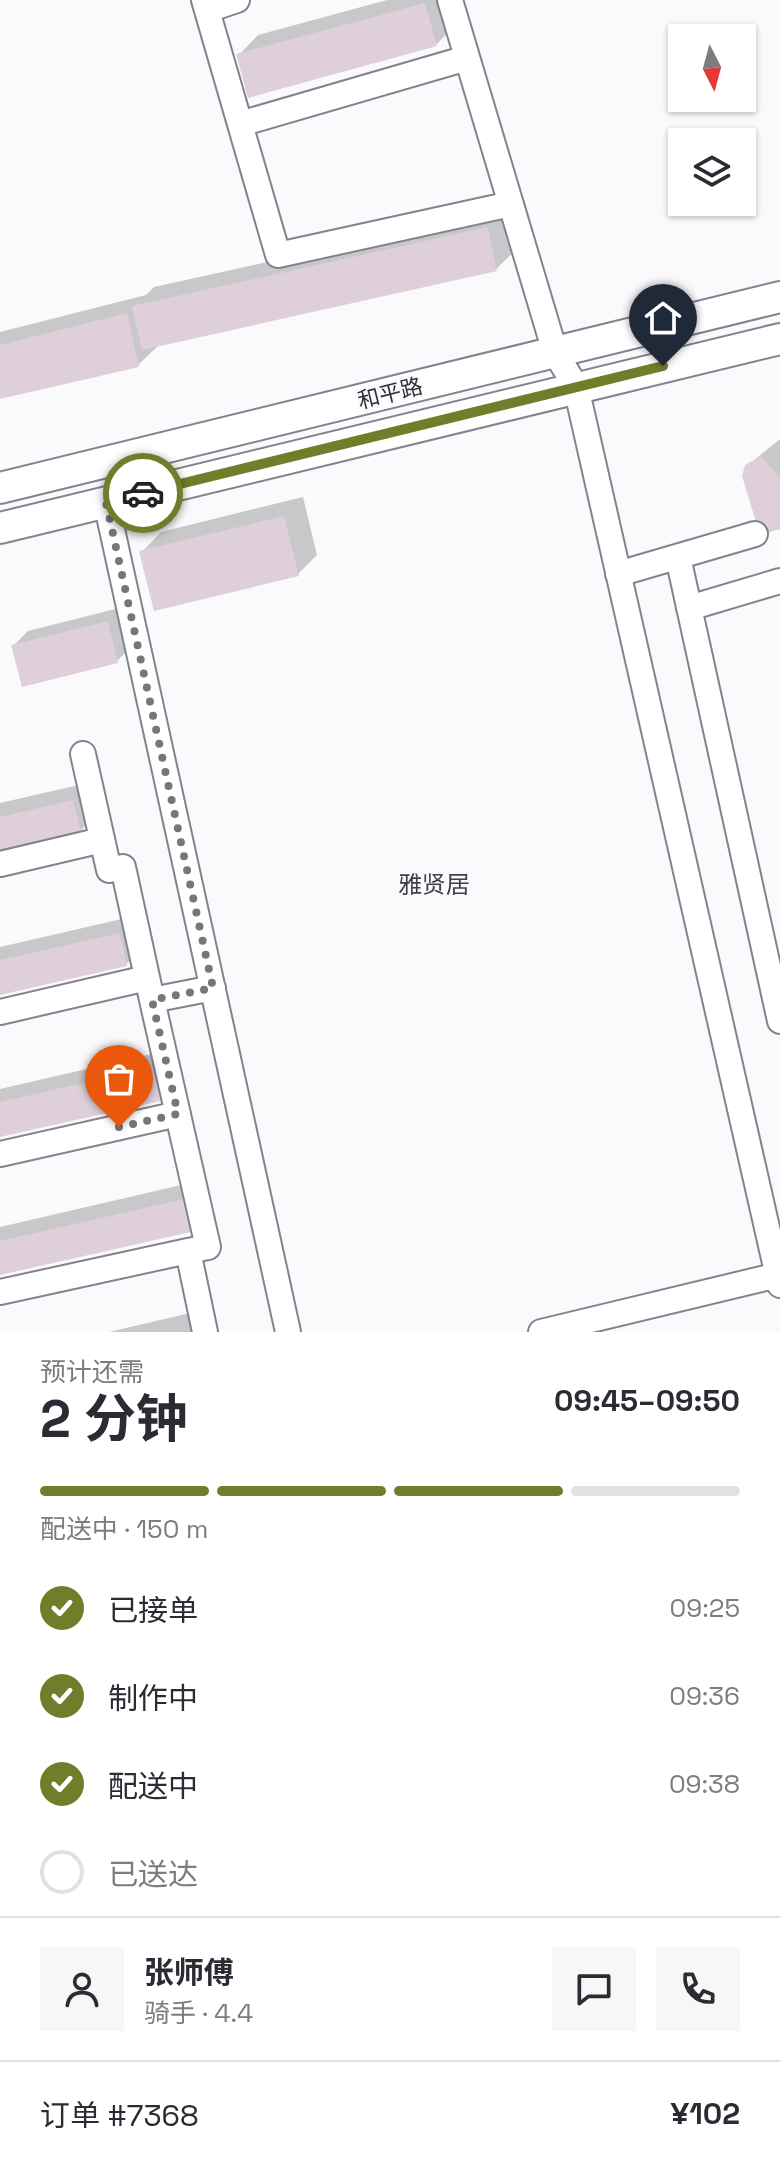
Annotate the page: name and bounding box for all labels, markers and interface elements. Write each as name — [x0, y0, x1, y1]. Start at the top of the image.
north arrow — [668, 24, 756, 112]
map controls — [668, 24, 756, 216]
button: layers — [668, 128, 756, 216]
pin — [629, 284, 697, 366]
icon: home — [641, 296, 685, 340]
street label: 和平路 — [355, 371, 425, 415]
courier — [103, 453, 183, 533]
icon: car — [121, 471, 165, 515]
district label: 雅贤居 — [398, 869, 470, 900]
pin — [85, 1045, 153, 1127]
icon: bag — [97, 1057, 141, 1101]
text: 预计还需 — [40, 1355, 144, 1389]
text: 09:45–09:50 — [554, 1381, 740, 1420]
text: 2 分钟 — [40, 1386, 188, 1452]
text: 配送中 · 150 m — [40, 1512, 208, 1546]
icon: check — [40, 1586, 84, 1630]
text: 已接单 — [108, 1591, 198, 1630]
text: 09:25 — [670, 1591, 740, 1625]
icon: check — [40, 1674, 84, 1718]
text: 制作中 — [108, 1679, 198, 1718]
text: 09:36 — [669, 1679, 740, 1713]
icon: check — [40, 1762, 84, 1806]
text: 配送中 — [108, 1767, 198, 1806]
text: 09:38 — [669, 1767, 740, 1801]
text: 已送达 — [108, 1855, 198, 1894]
button: person — [40, 1947, 124, 2031]
button: chat — [552, 1947, 636, 2031]
button: phone — [656, 1947, 740, 2031]
text: 张师傅 — [144, 1953, 234, 1992]
text: 骑手 · 4.4 — [144, 1996, 253, 2030]
text: ¥102 — [671, 2094, 740, 2133]
text: 订单 #7368 — [40, 2096, 199, 2135]

